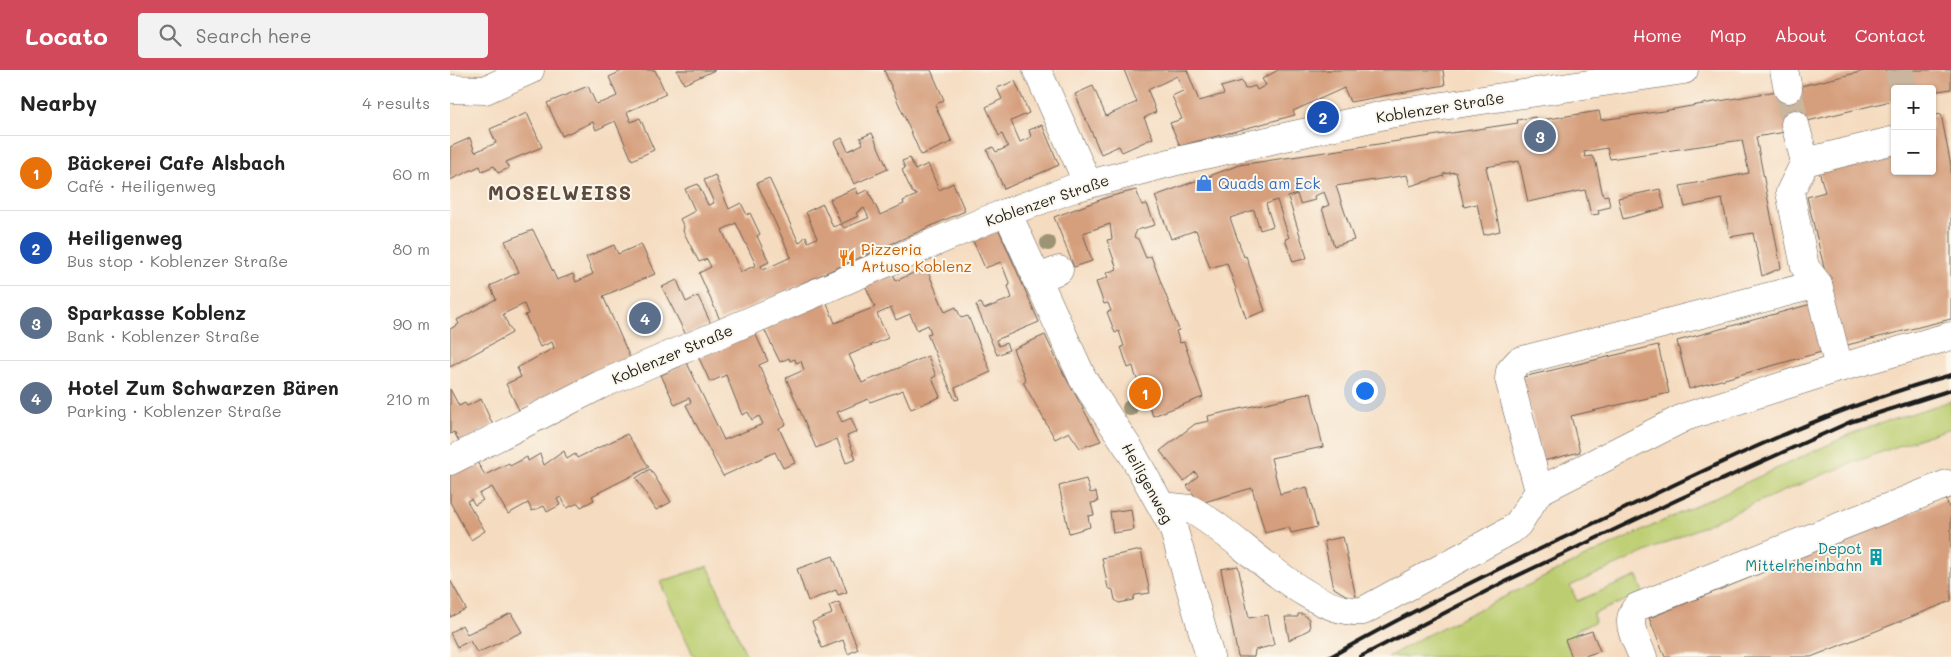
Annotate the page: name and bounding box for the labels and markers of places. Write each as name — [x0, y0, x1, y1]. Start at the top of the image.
pin: 2 — [1307, 98, 1339, 136]
pin: 3 — [1524, 117, 1556, 155]
shop icon: Quads am Eck — [1194, 173, 1214, 193]
place label: Quads am Eck — [1218, 173, 1320, 193]
place label: Pizzeria Artuso Koblenz — [861, 239, 972, 276]
restaurant icon: Pizzeria Artuso Koblenz — [837, 248, 857, 268]
pin: 4 — [629, 299, 661, 337]
pin: 1 — [1129, 374, 1161, 412]
place label: Depot Mittelrheinbahn — [1745, 538, 1862, 575]
building icon: Depot Mittelrheinbahn — [1866, 547, 1886, 567]

